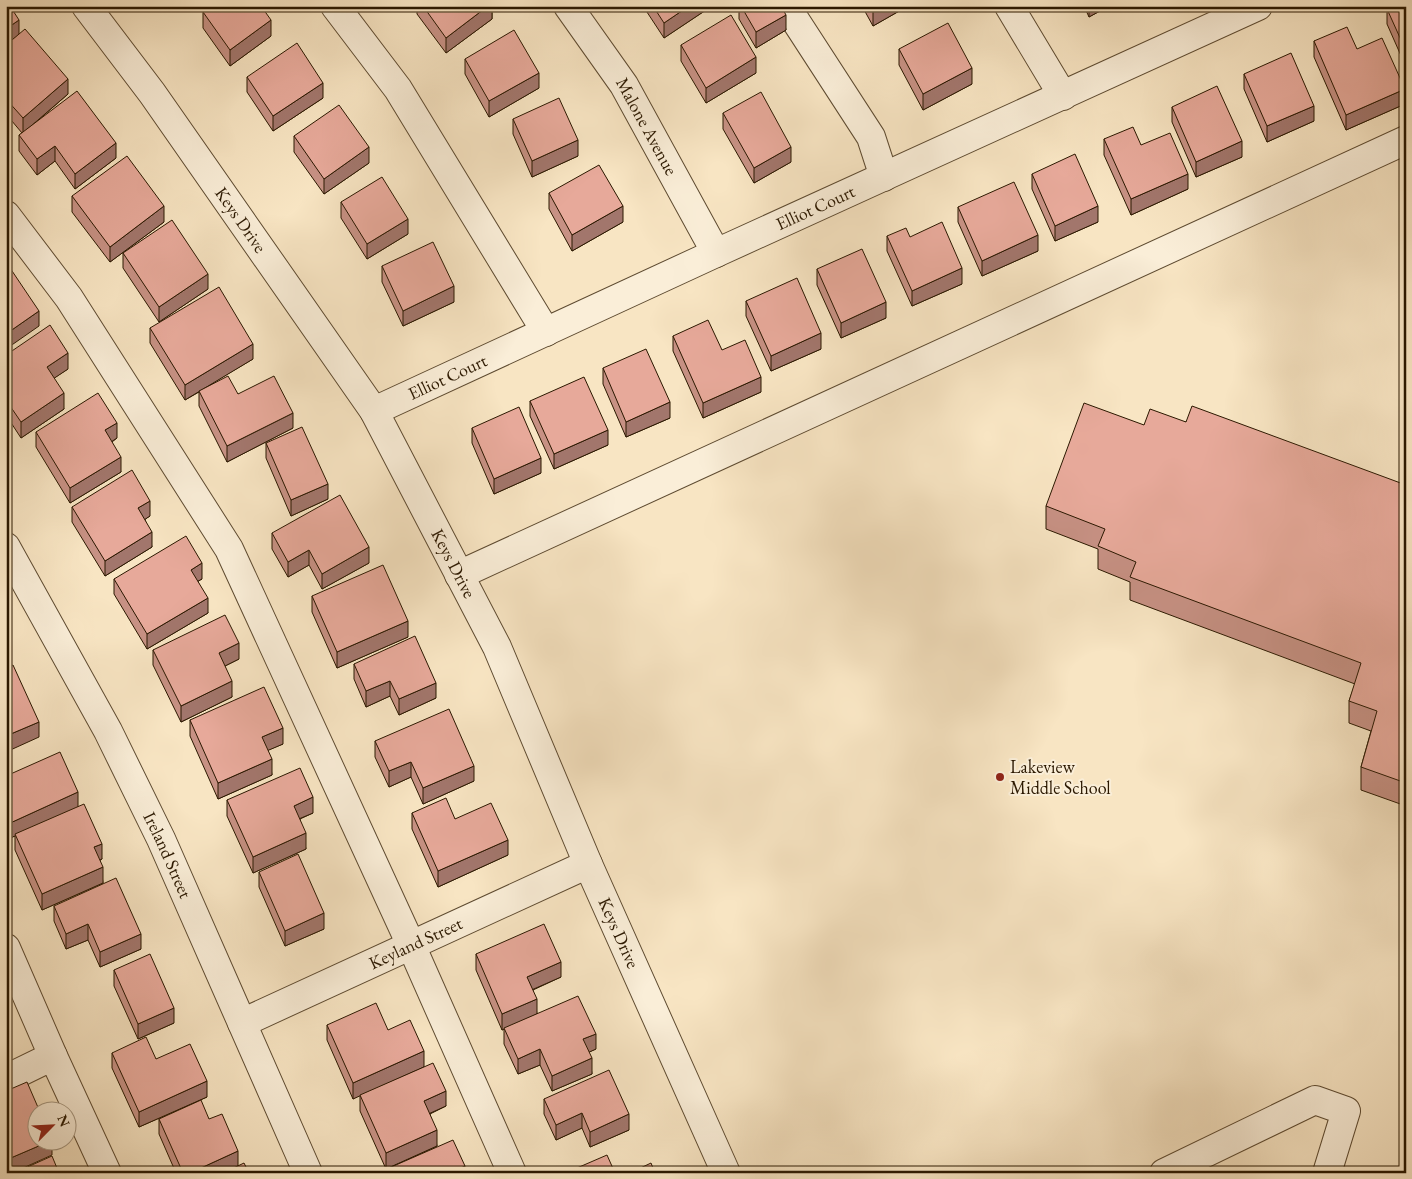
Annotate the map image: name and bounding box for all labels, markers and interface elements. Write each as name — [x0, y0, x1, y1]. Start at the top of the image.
street label: Malone Avenue — [611, 73, 683, 179]
street label: Elliot Court — [772, 179, 859, 235]
street label: Keys Drive — [210, 182, 272, 257]
street label: Elliot Court — [404, 348, 491, 405]
street label: Keys Drive — [426, 525, 481, 602]
place label: Lakeview Middle School — [1010, 755, 1111, 799]
marker: Lakeview Middle School — [994, 771, 1006, 783]
street label: Ireland Street — [138, 808, 198, 902]
street label: Keys Drive — [593, 894, 645, 972]
street label: Keyland Street — [365, 911, 466, 974]
north arrow — [28, 1102, 78, 1152]
text: N — [53, 1112, 75, 1130]

